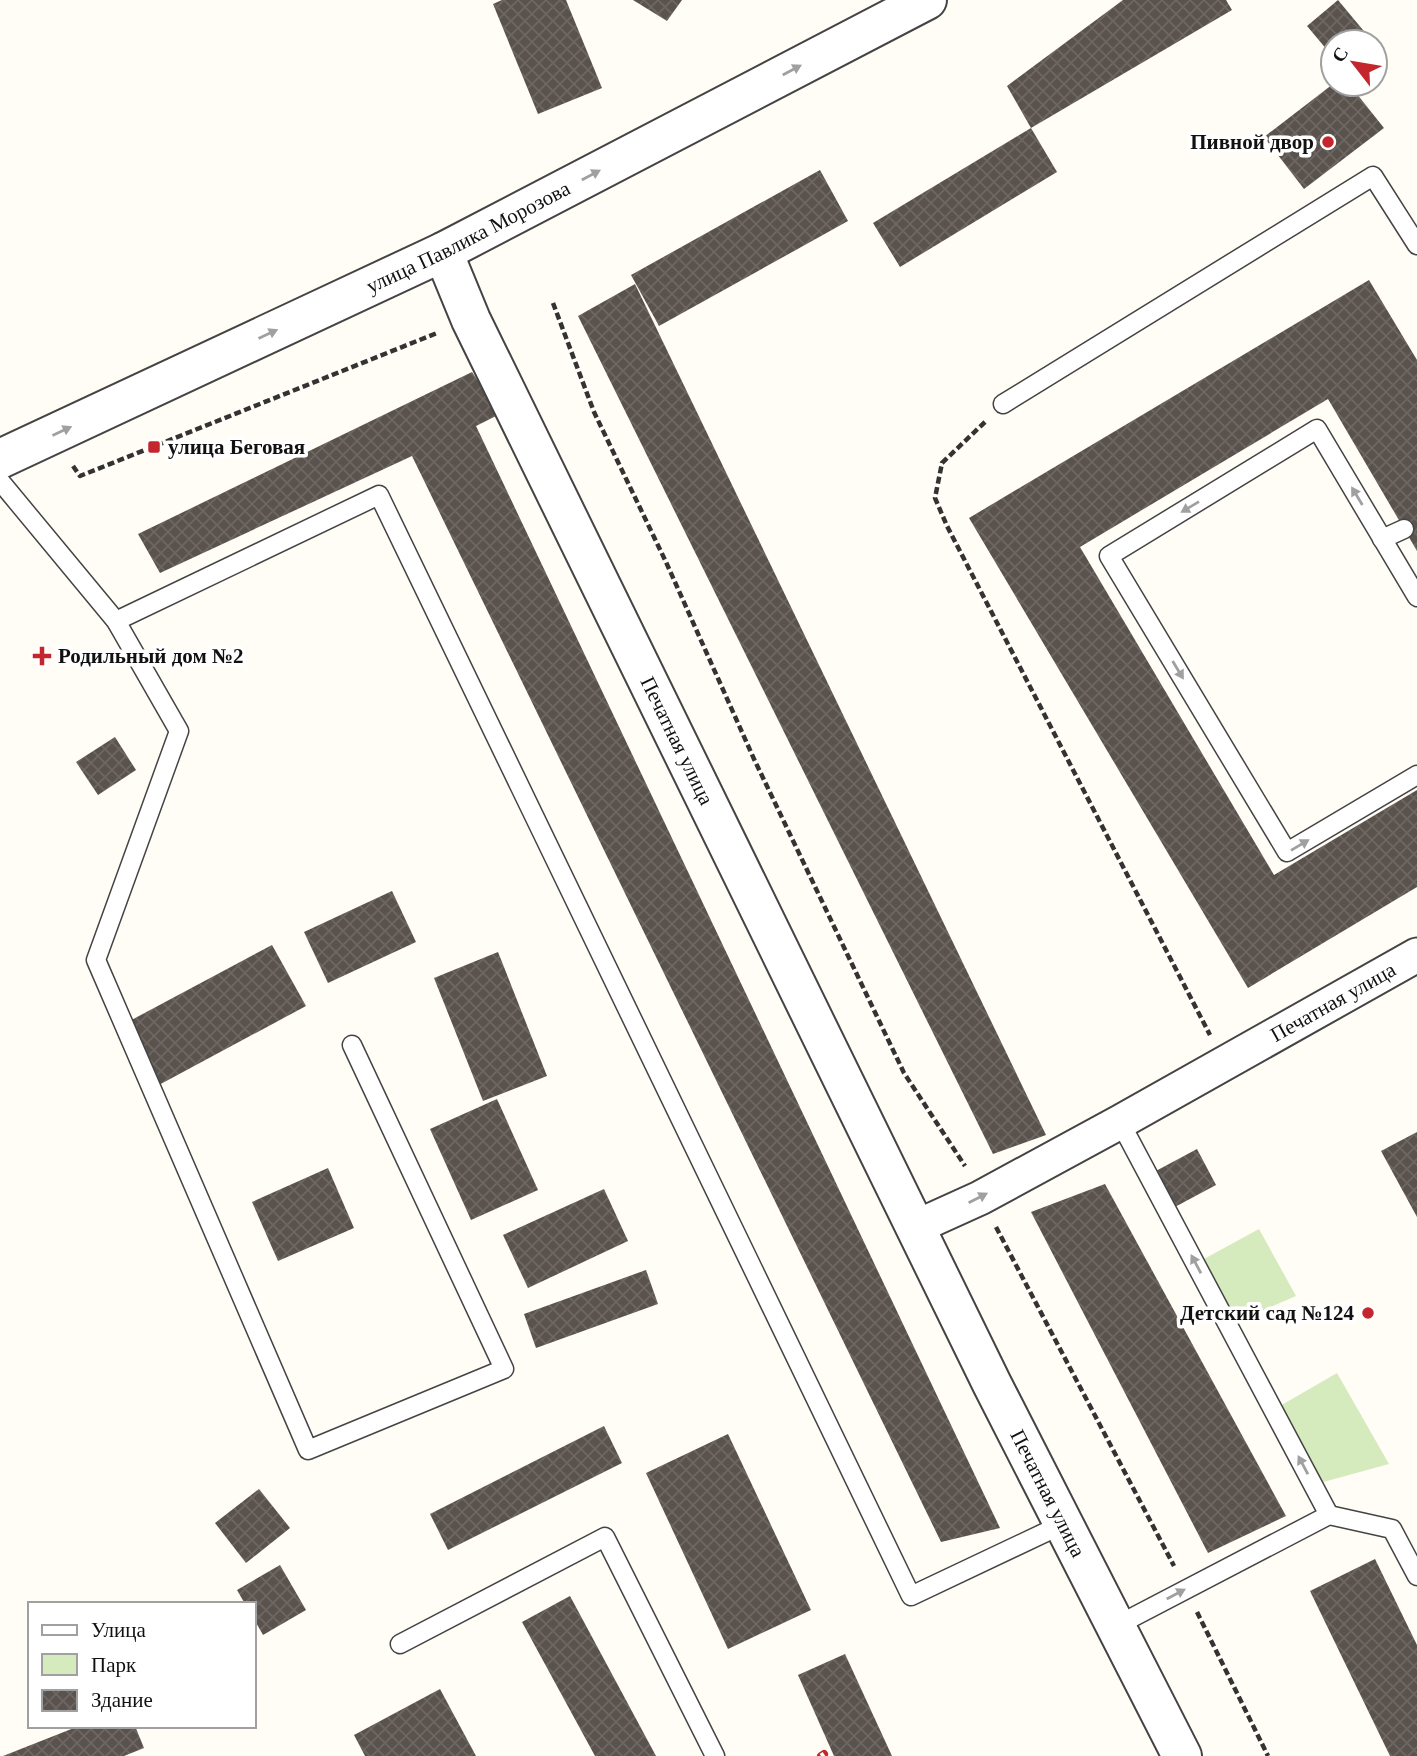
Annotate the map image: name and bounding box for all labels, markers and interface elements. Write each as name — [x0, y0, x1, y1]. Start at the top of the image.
north arrow — [1319, 28, 1389, 98]
text: С — [1327, 43, 1352, 66]
one-way arrow — [783, 65, 803, 77]
place label: Пивной двор — [1190, 130, 1314, 154]
marker: Пивной двор — [1320, 134, 1336, 150]
one-way arrow — [581, 170, 601, 182]
street label: улица Павлика Морозова — [362, 176, 575, 298]
one-way arrow — [258, 328, 278, 340]
one-way arrow — [52, 425, 72, 436]
place label: улица Беговая — [168, 435, 305, 459]
marker: улица Беговая — [146, 439, 162, 455]
one-way arrow — [1351, 487, 1363, 506]
one-way arrow — [1180, 500, 1199, 513]
place label: Родильный дом №2 — [58, 644, 244, 668]
marker: Родильный дом №2 — [32, 646, 52, 666]
one-way arrow — [1172, 661, 1184, 680]
street label: Печатная улица — [635, 673, 719, 809]
one-way arrow — [1291, 838, 1310, 851]
street label: Печатная улица — [1266, 957, 1401, 1047]
one-way arrow — [968, 1193, 988, 1204]
one-way arrow — [1190, 1255, 1202, 1274]
place label: Детский сад №124 — [1180, 1301, 1354, 1325]
marker: Детский сад №124 — [1360, 1305, 1376, 1321]
street label: Печатная улица — [1005, 1426, 1091, 1562]
one-way arrow — [1297, 1455, 1309, 1475]
one-way arrow — [1166, 1588, 1186, 1600]
legend — [28, 1602, 256, 1728]
text: Улица — [91, 1618, 146, 1642]
text: Парк — [91, 1653, 137, 1677]
text: Здание — [91, 1688, 153, 1712]

